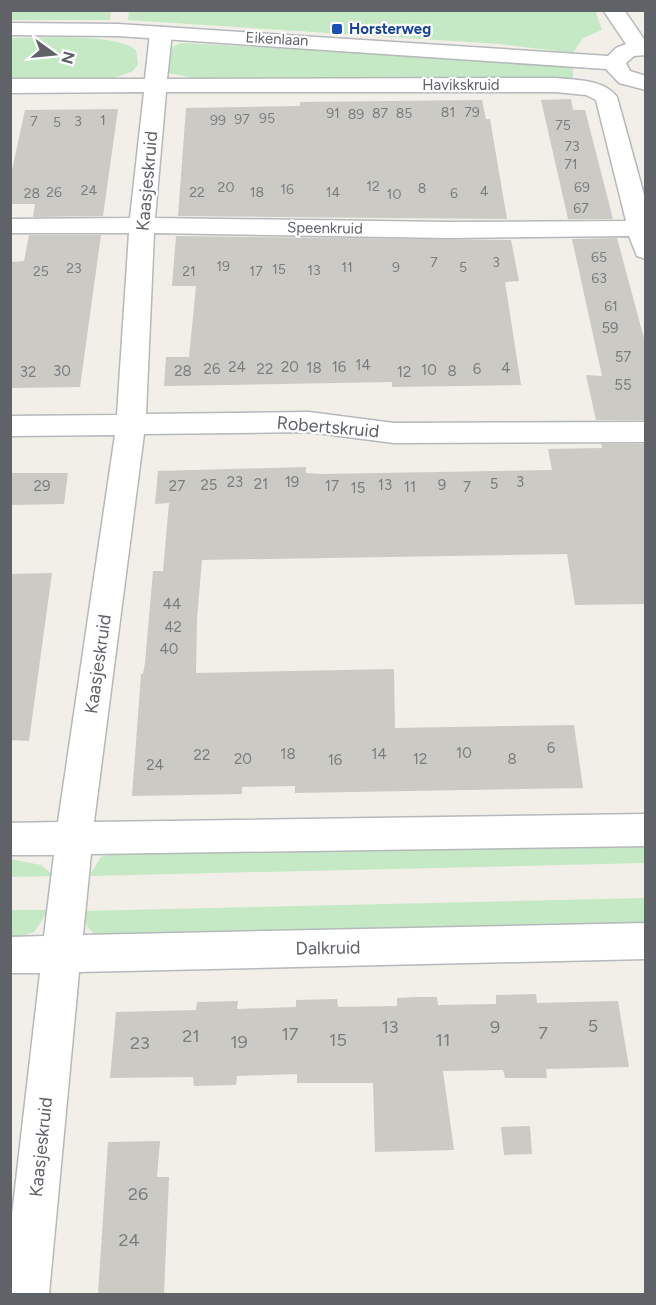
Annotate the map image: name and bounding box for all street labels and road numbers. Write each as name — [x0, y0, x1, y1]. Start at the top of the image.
street label: Eikenlaan — [245, 28, 309, 50]
street label: Havikskruid — [422, 76, 500, 94]
street label: Kaasjeskruid — [132, 130, 162, 232]
street label: Speenkruid — [287, 218, 363, 238]
street label: Robertskruid — [276, 412, 380, 442]
street label: Kaasjeskruid — [80, 613, 116, 715]
street label: Dalkruid — [295, 936, 361, 960]
street label: Kaasjeskruid — [25, 1096, 57, 1198]

